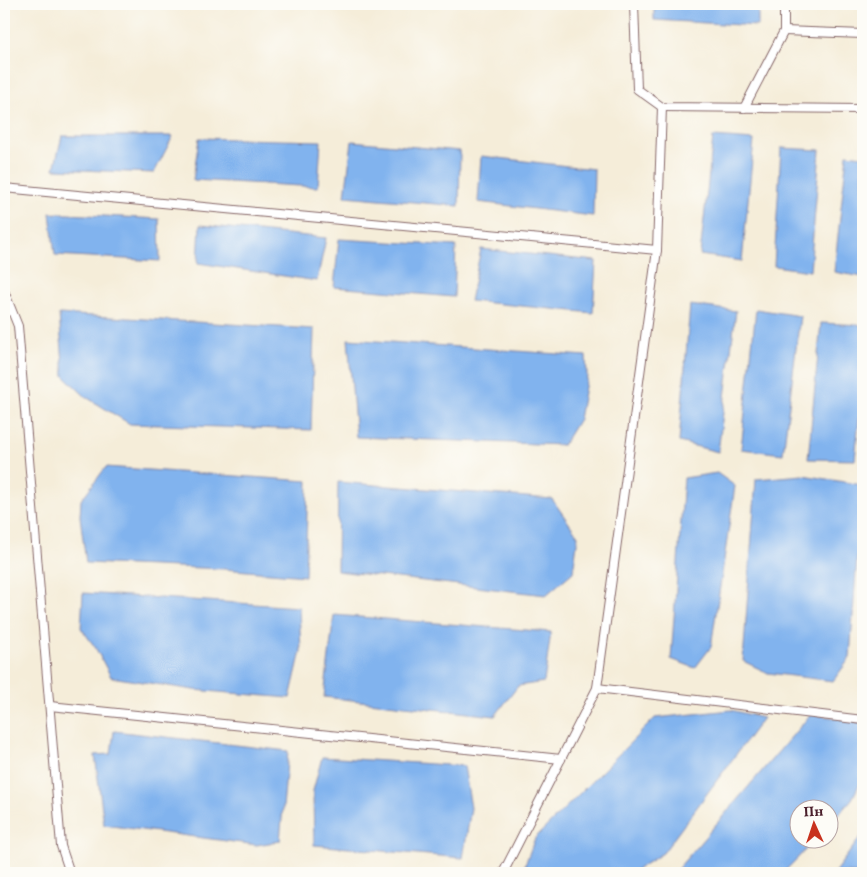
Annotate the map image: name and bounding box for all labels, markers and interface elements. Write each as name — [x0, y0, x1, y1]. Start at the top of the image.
north arrow — [790, 800, 840, 850]
text: Пн — [803, 803, 824, 823]

